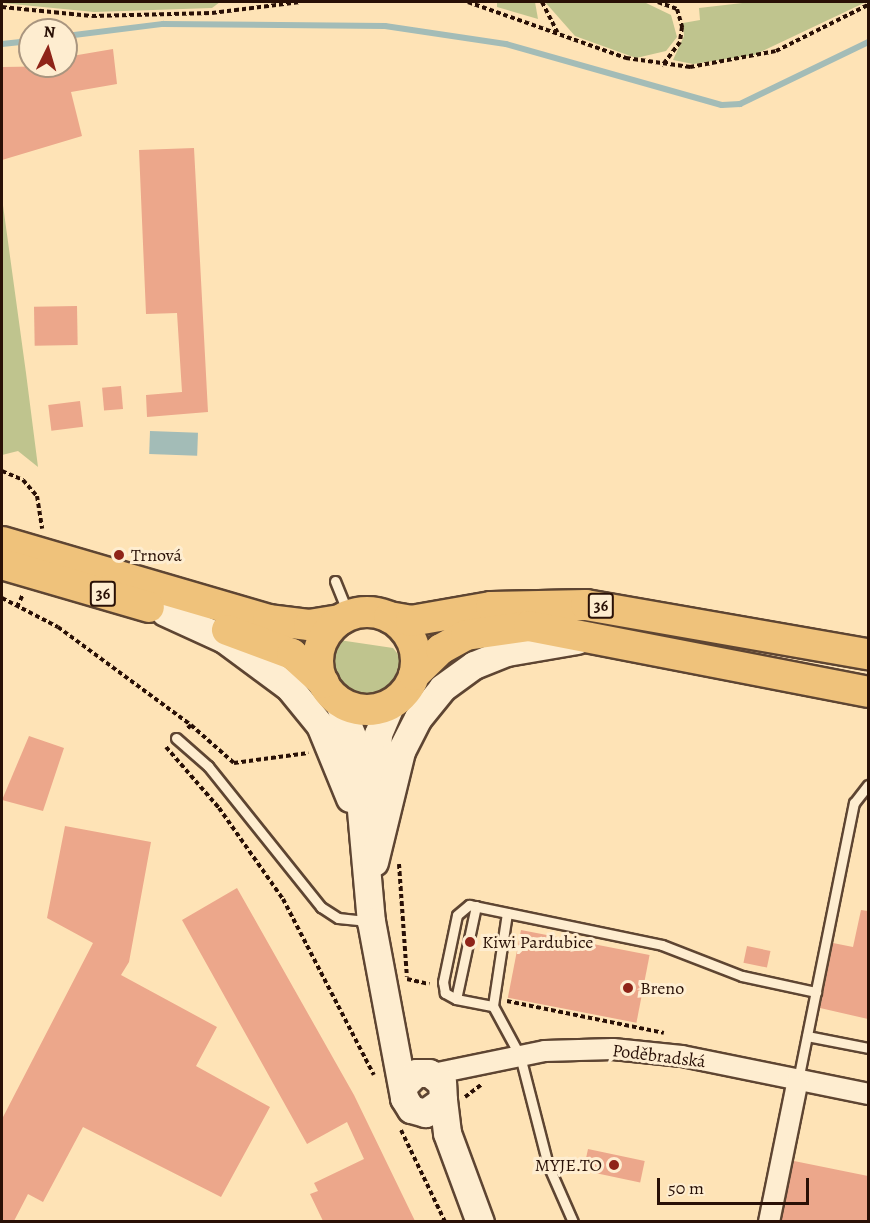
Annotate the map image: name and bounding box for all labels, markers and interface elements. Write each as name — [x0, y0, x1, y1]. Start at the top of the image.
north arrow — [18, 18, 78, 78]
text: N — [43, 21, 56, 44]
place label: Trnová — [131, 544, 182, 566]
marker: Trnová — [112, 548, 126, 562]
road number: 36 — [90, 581, 116, 607]
road number: 36 — [588, 593, 614, 619]
place label: Kiwi Pardubice — [482, 931, 593, 953]
marker: Kiwi Pardubice — [463, 935, 477, 949]
place label: Breno — [640, 977, 684, 999]
marker: Breno — [621, 981, 635, 995]
street label: Poděbradská — [611, 1040, 707, 1072]
place label: MYJE.TO — [535, 1154, 602, 1176]
marker: MYJE.TO — [607, 1158, 621, 1172]
scale bar — [660, 1166, 812, 1204]
text: 50 m — [668, 1176, 704, 1200]

